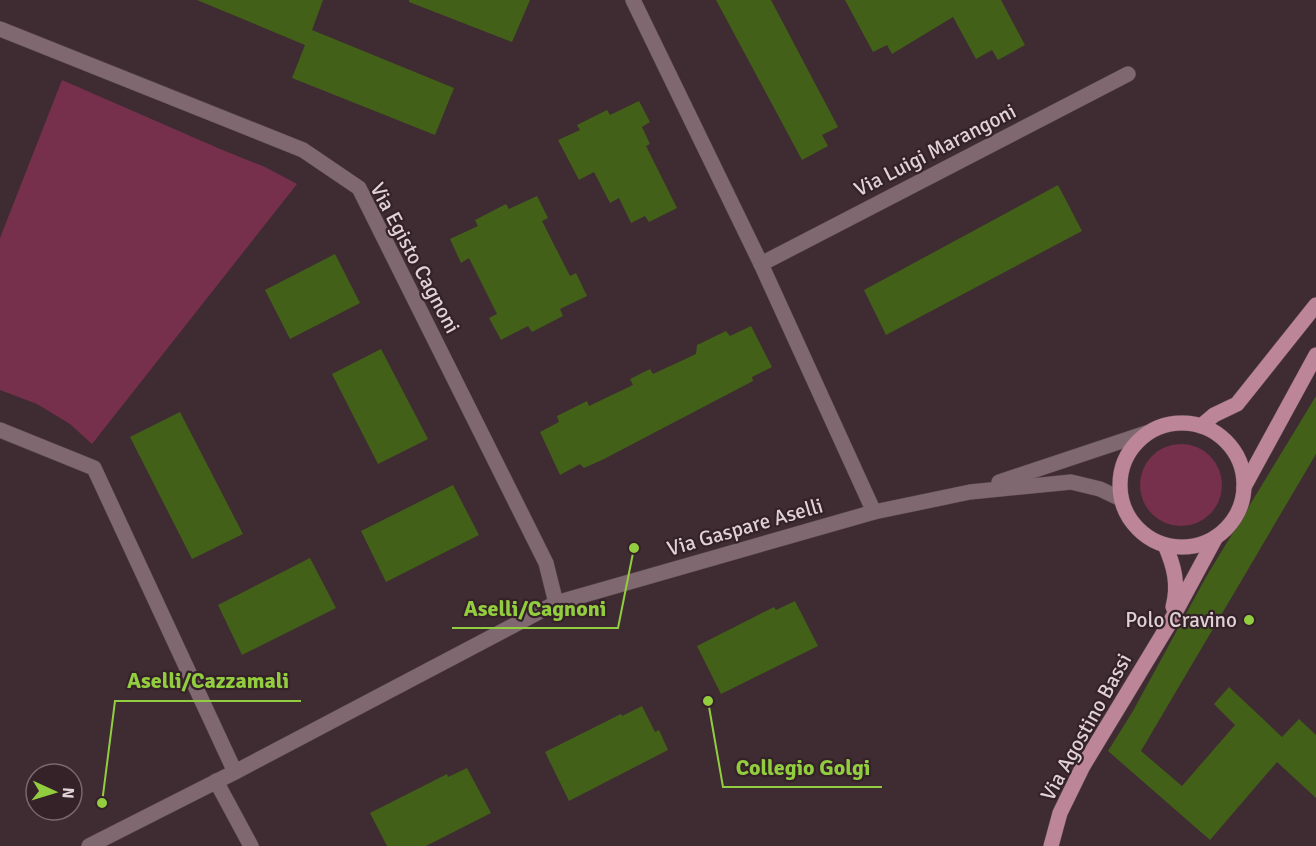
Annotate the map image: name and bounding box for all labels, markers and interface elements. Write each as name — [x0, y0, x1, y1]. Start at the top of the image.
street label: Via Luigi Marangoni — [850, 98, 1020, 202]
street label: Via Egisto Cagnoni — [364, 178, 466, 338]
street label: Via Gaspare Aselli — [664, 492, 826, 562]
callout: Aselli/Cagnoni — [452, 588, 618, 628]
text: Aselli/Cagnoni — [464, 595, 606, 622]
place label: Polo Cravino — [1125, 607, 1237, 633]
marker: Polo Cravino — [1242, 613, 1256, 627]
street label: Via Agostino Bassi — [1035, 649, 1137, 805]
callout: Aselli/Cazzamali — [115, 661, 301, 701]
text: Aselli/Cazzamali — [127, 667, 289, 694]
callout: Collegio Golgi — [723, 747, 882, 787]
text: Collegio Golgi — [736, 754, 870, 781]
north arrow — [24, 762, 84, 822]
text: N — [58, 787, 78, 799]

